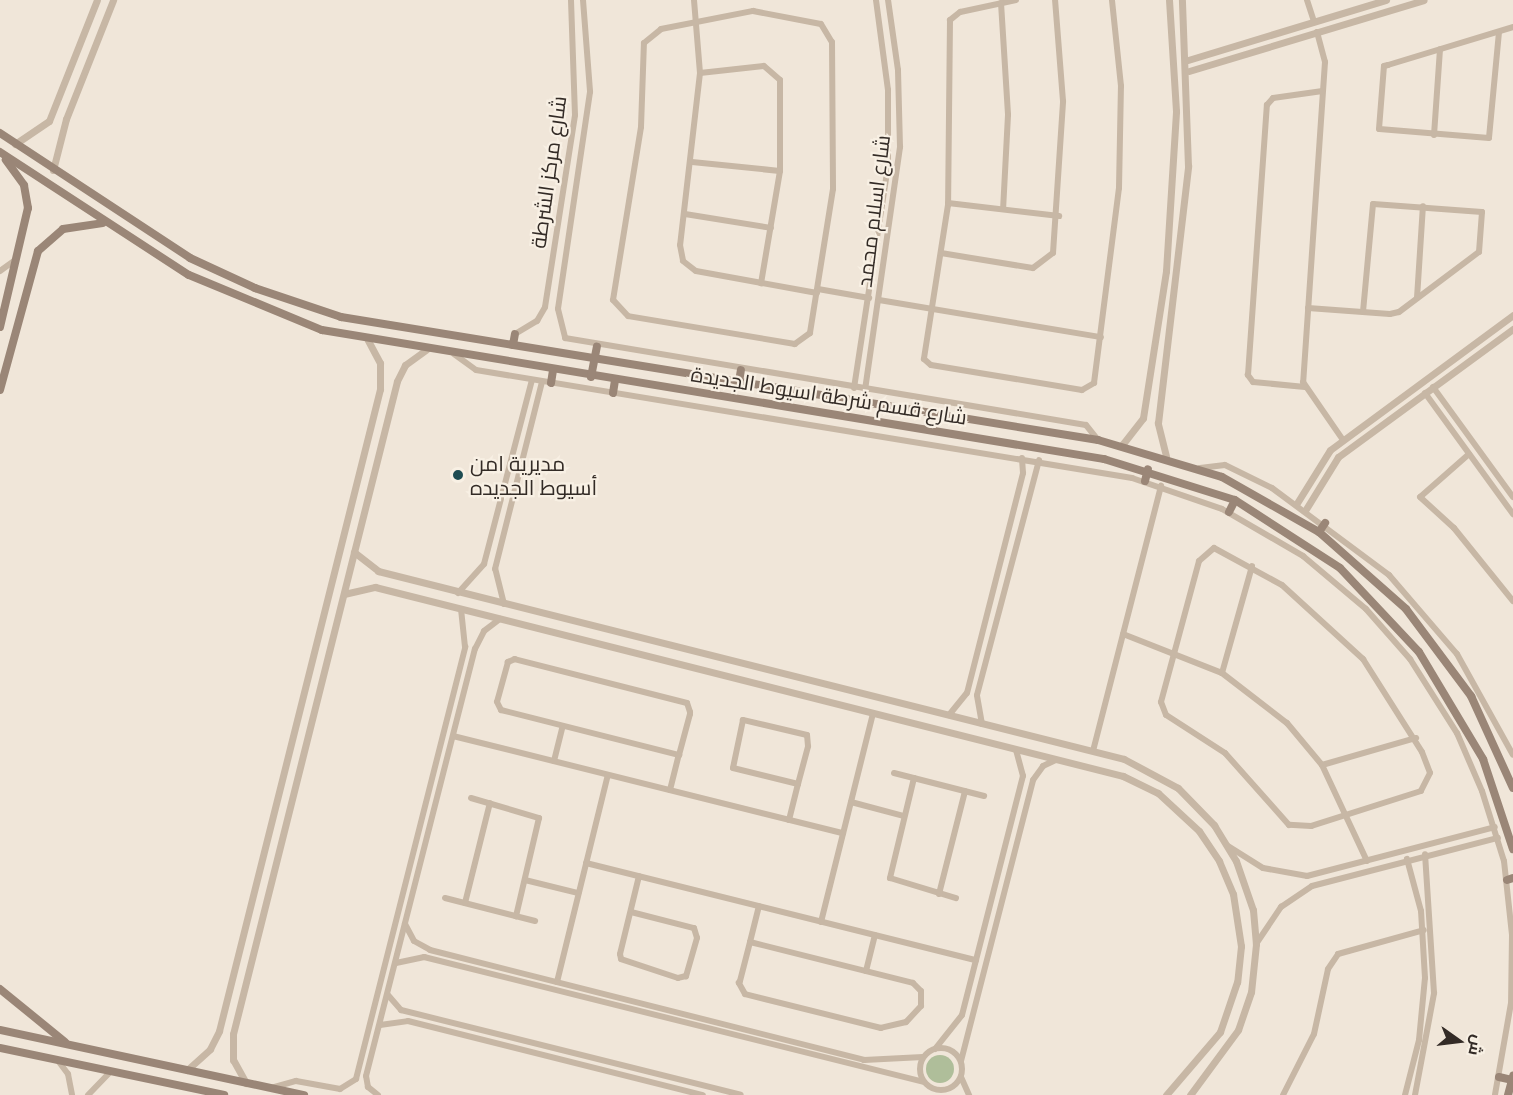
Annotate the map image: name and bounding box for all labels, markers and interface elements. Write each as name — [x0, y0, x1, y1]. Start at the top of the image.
street label: شارع مركز الشرطة — [525, 94, 571, 250]
street label: شارع اسلام محمد — [851, 134, 895, 288]
street label: شارع قسم شرطة اسيوط الجديدة — [689, 361, 969, 429]
place label: مديرية امن أسيوط الجديده — [470, 450, 597, 500]
marker: مديرية امن أسيوط الجديده — [451, 468, 465, 482]
north arrow — [1429, 1011, 1489, 1071]
text: ش — [1464, 1033, 1489, 1058]

